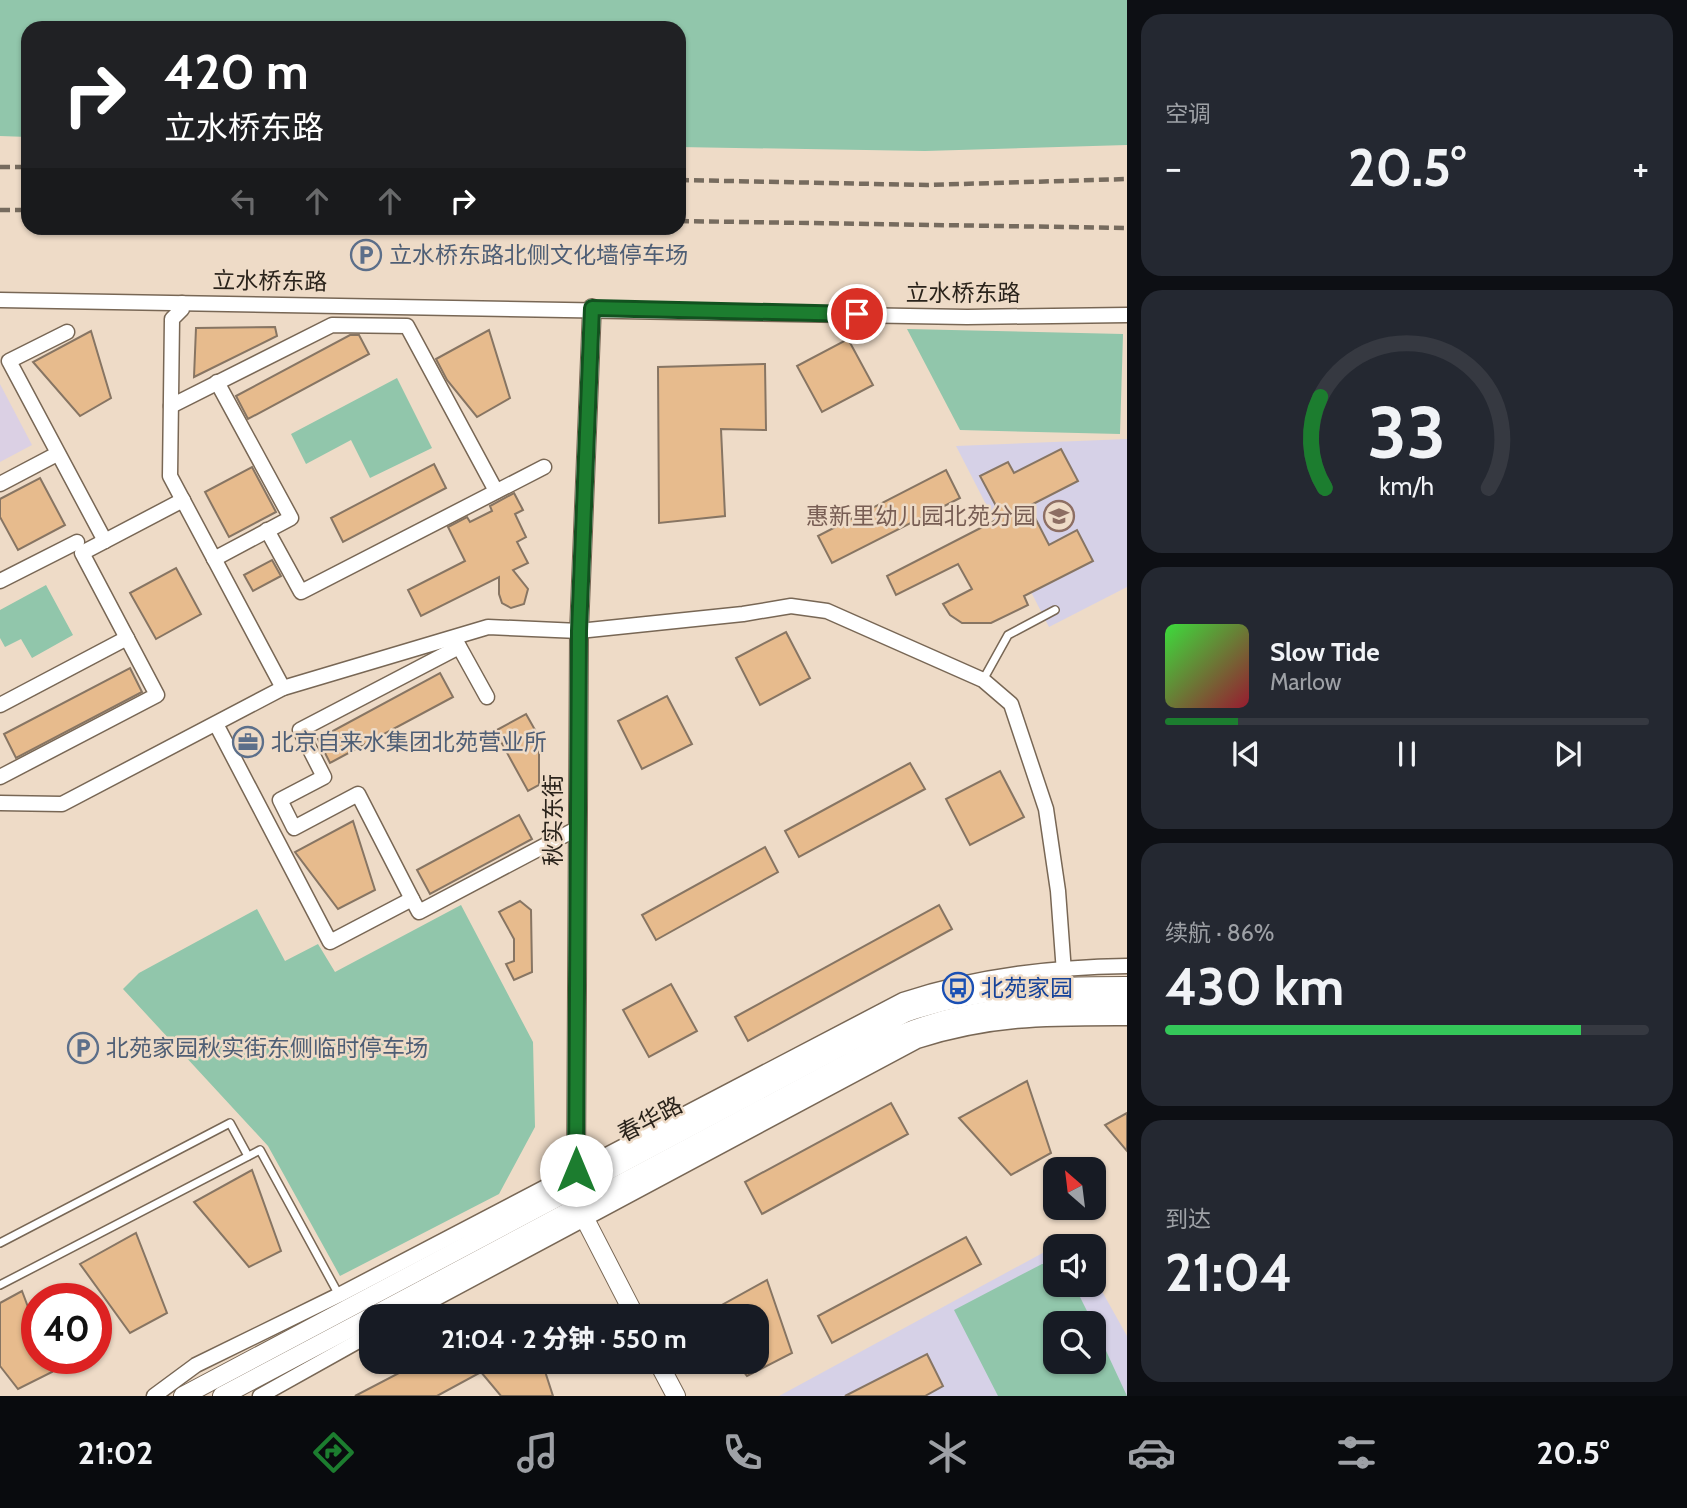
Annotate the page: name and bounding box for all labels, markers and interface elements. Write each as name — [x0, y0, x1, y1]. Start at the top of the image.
text: 420 m — [164, 42, 309, 101]
icon: right — [49, 49, 140, 140]
text: 空调 — [1165, 100, 1211, 128]
text: 立水桥东路 — [164, 108, 324, 147]
text: 20.5° — [1348, 136, 1466, 199]
text: − — [1165, 144, 1182, 191]
text: + — [1632, 144, 1649, 191]
icon: left — [225, 182, 263, 220]
icon: ahead — [298, 182, 336, 220]
icon: ahead — [371, 182, 409, 220]
icon: right — [444, 182, 482, 220]
parking icon: 立水桥东路北侧文化墙停车场 — [349, 238, 383, 272]
place label: 立水桥东路北侧文化墙停车场 — [389, 241, 688, 269]
street label: 立水桥东路 — [212, 266, 328, 296]
street label: 立水桥东路 — [906, 279, 1021, 307]
pin — [827, 284, 887, 344]
icon: arrive — [838, 295, 876, 333]
text: 33 — [1368, 388, 1446, 476]
text: km/h — [1380, 470, 1434, 500]
school or university icon: 惠新里幼儿园北苑分园 — [1042, 499, 1076, 533]
place label: 惠新里幼儿园北苑分园 — [806, 502, 1036, 530]
text: Slow Tide — [1270, 636, 1380, 668]
text: Marlow — [1270, 668, 1341, 696]
office icon: 北京自来水集团北苑营业所 — [231, 725, 265, 759]
place label: 北京自来水集团北苑营业所 — [271, 728, 547, 756]
icon: previous — [1227, 735, 1265, 773]
icon: pause — [1388, 735, 1426, 773]
icon: next — [1549, 735, 1587, 773]
street label: 秋实东街 — [539, 774, 567, 866]
text: 续航 · 86% — [1165, 919, 1275, 947]
text: 430 km — [1165, 955, 1344, 1018]
bus stop icon: 北苑家园 — [941, 971, 975, 1005]
place label: 北苑家园 — [981, 974, 1073, 1002]
parking icon: 北苑家园秋实街东侧临时停车场 — [66, 1031, 100, 1065]
place label: 北苑家园秋实街东侧临时停车场 — [106, 1034, 428, 1062]
street label: 春华路 — [613, 1090, 687, 1148]
position arrow — [539, 1133, 613, 1207]
north arrow — [1043, 1157, 1106, 1220]
map controls — [1043, 1157, 1106, 1374]
text: 到达 — [1165, 1205, 1211, 1233]
button: sound — [1043, 1234, 1106, 1297]
text: 21:04 — [1165, 1241, 1292, 1304]
speed limit sign: 40 — [21, 1283, 112, 1374]
button: search — [1043, 1311, 1106, 1374]
text: 21:04 · 2 分钟 · 550 m — [441, 1323, 687, 1355]
icon: directions — [309, 1428, 358, 1477]
icon: music — [513, 1428, 562, 1477]
icon: phone — [718, 1428, 767, 1477]
icon: climate — [923, 1428, 972, 1477]
icon: car — [1127, 1428, 1176, 1477]
icon: filters — [1332, 1428, 1381, 1477]
text: 21:02 — [78, 1433, 153, 1472]
text: 20.5° — [1536, 1433, 1609, 1472]

